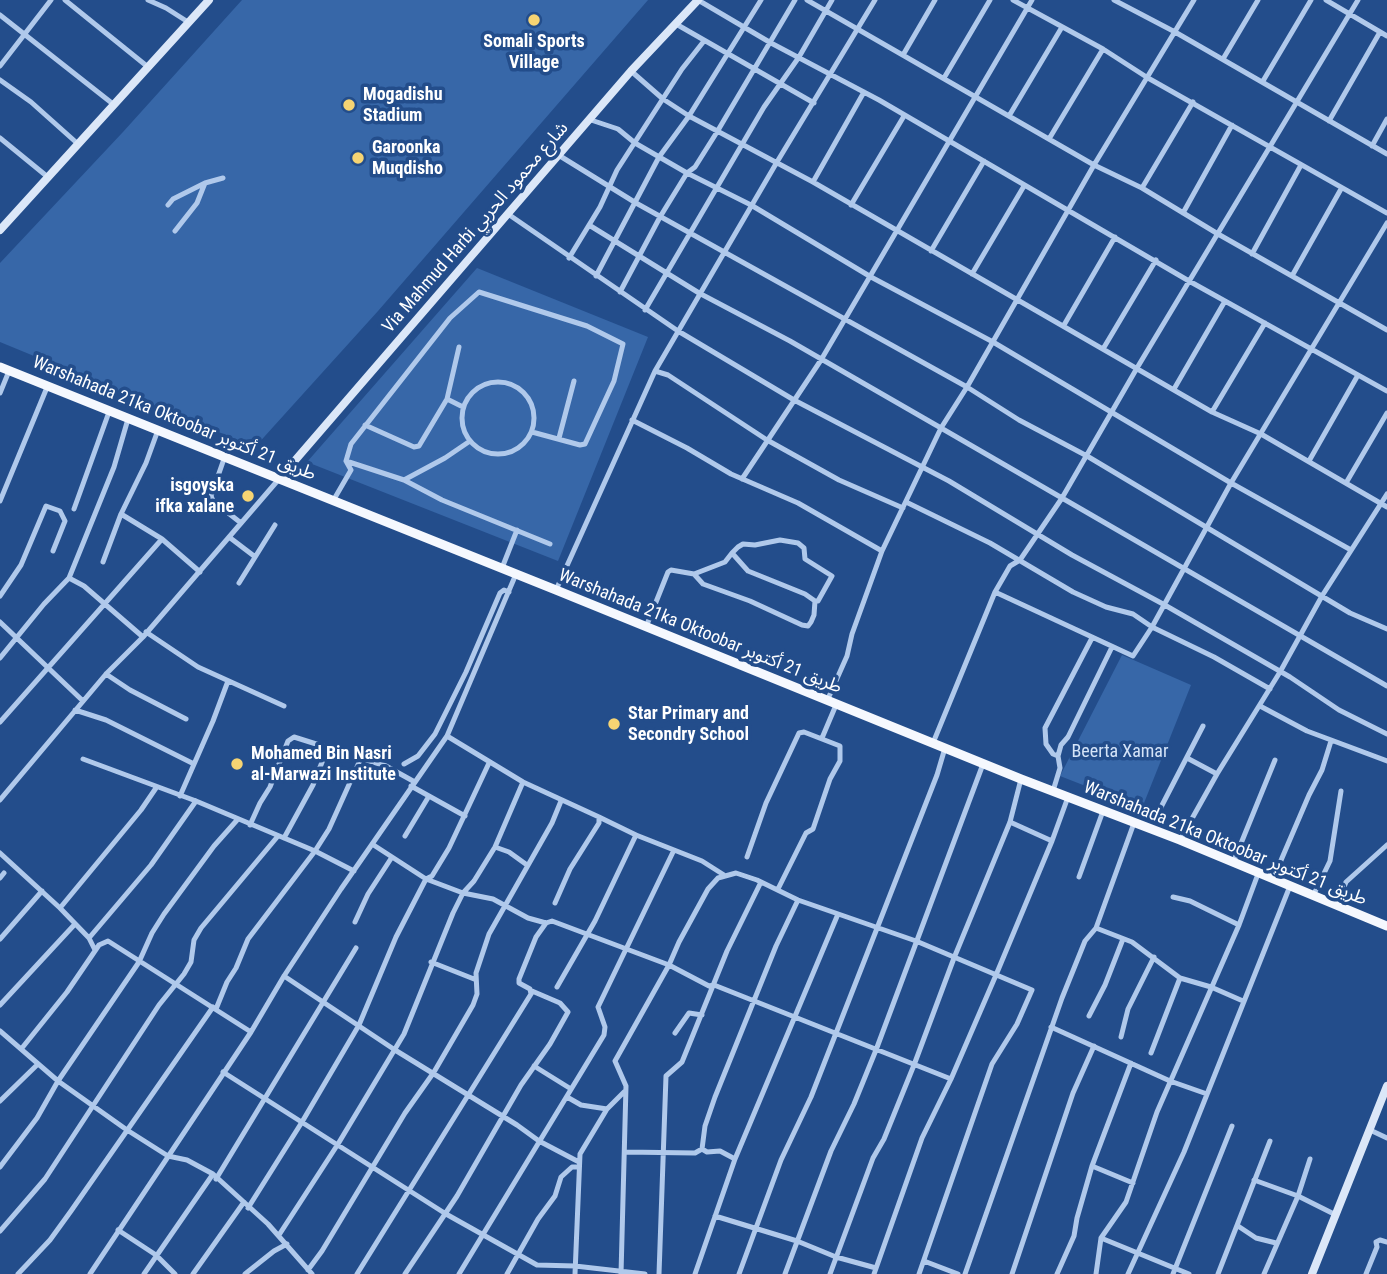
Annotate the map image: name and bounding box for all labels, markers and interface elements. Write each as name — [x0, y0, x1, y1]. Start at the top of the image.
marker: Somali Sports Village — [526, 12, 542, 28]
place label: Somali Sports Village — [483, 31, 585, 74]
place label: Mogadishu Stadium — [363, 84, 442, 126]
marker: Mogadishu Stadium — [341, 97, 357, 113]
street label: Via Mahmud Harbi شارع محمود الحربي — [378, 118, 574, 338]
place label: Garoonka Muqdisho — [372, 137, 443, 180]
marker: Garoonka Muqdisho — [350, 150, 366, 166]
street label: Warshahada 21ka Oktoobar طريق 21 أكتوبر — [29, 352, 319, 486]
place label: isgoyska ifka xalane — [155, 475, 234, 518]
marker: isgoyska ifka xalane — [240, 488, 256, 504]
street label: Warshahada 21ka Oktoobar طريق 21 أكتوبر — [555, 565, 845, 699]
place label: Star Primary and Secondry School — [628, 703, 749, 746]
marker: Star Primary and Secondry School — [606, 716, 622, 732]
park label: Beerta Xamar — [1072, 741, 1168, 763]
place label: Mohamed Bin Nasri al-Marwazi Institute — [251, 743, 396, 786]
marker: Mohamed Bin Nasri al-Marwazi Institute — [229, 756, 245, 772]
street label: Warshahada 21ka Oktoobar طريق 21 أكتوبر — [1080, 777, 1370, 911]

